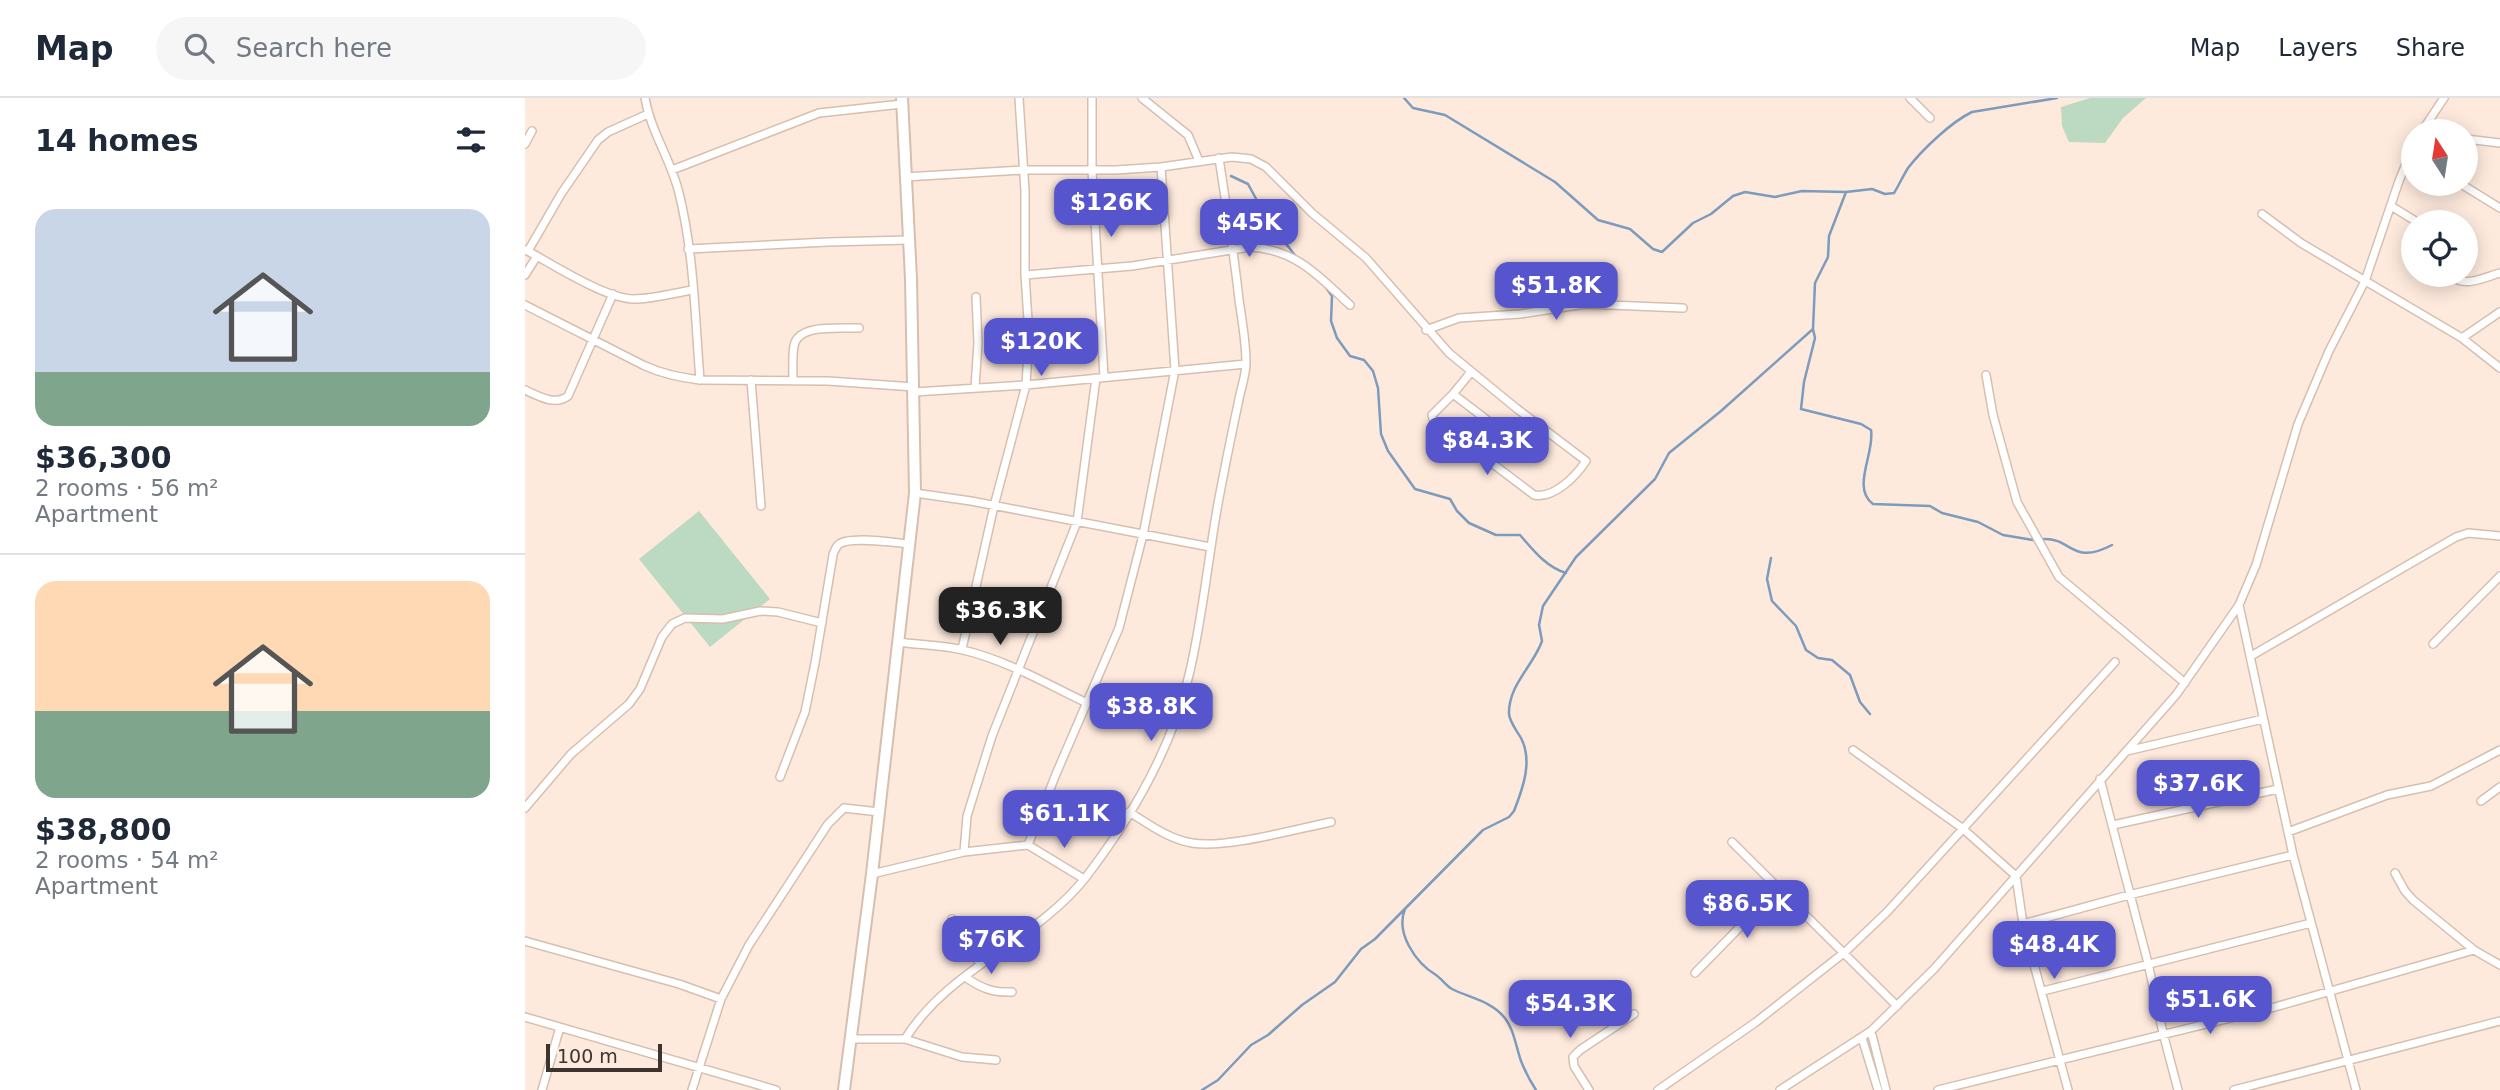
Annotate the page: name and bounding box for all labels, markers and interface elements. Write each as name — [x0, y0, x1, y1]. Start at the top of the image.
search box — [156, 17, 646, 80]
text: Map — [35, 29, 114, 68]
icon: search — [180, 29, 218, 67]
text: Search here — [236, 33, 392, 63]
text: Map — [2190, 34, 2240, 62]
text: Layers — [2278, 34, 2358, 62]
text: Share — [2396, 34, 2465, 62]
north arrow — [2401, 119, 2478, 196]
map controls — [2401, 119, 2478, 287]
icon: filters — [452, 121, 490, 159]
text: 14 homes — [35, 123, 199, 158]
pin: $126K — [1062, 180, 1160, 239]
text: $126K — [1070, 189, 1152, 215]
pin: $45K — [1208, 200, 1290, 259]
text: $45K — [1216, 209, 1282, 235]
button: locate — [2401, 210, 2478, 287]
icon: home — [200, 254, 326, 380]
pin: $51.8K — [1499, 262, 1613, 322]
text: $51.8K — [1511, 272, 1601, 298]
pin: $120K — [992, 318, 1090, 378]
text: $120K — [1000, 328, 1082, 354]
pin: $84.3K — [1430, 418, 1544, 477]
text: $84.3K — [1442, 427, 1532, 453]
text: $36,300 — [35, 440, 172, 475]
text: 2 rooms · 56 m² — [35, 475, 219, 501]
text: Apartment — [35, 501, 158, 527]
pin: $36.3K — [943, 588, 1057, 647]
text: $36.3K — [955, 597, 1045, 623]
icon: home — [200, 626, 326, 752]
pin: $38.8K — [1094, 684, 1208, 743]
text: $38.8K — [1106, 693, 1196, 719]
pin: $37.6K — [2141, 760, 2255, 820]
text: $37.6K — [2153, 770, 2243, 796]
pin: $61.1K — [1007, 790, 1121, 850]
text: $61.1K — [1019, 800, 1109, 826]
text: $38,800 — [35, 812, 172, 847]
text: 2 rooms · 54 m² — [35, 847, 219, 873]
text: Apartment — [35, 873, 158, 899]
pin: $86.5K — [1690, 880, 1804, 940]
text: $86.5K — [1702, 890, 1792, 916]
pin: $76K — [950, 916, 1032, 976]
pin: $48.4K — [1997, 922, 2111, 981]
text: $76K — [958, 926, 1024, 952]
text: $48.4K — [2009, 931, 2099, 957]
pin: $51.6K — [2153, 976, 2267, 1036]
pin: $54.3K — [1513, 981, 1627, 1040]
text: $51.6K — [2165, 986, 2255, 1012]
text: $54.3K — [1525, 990, 1615, 1016]
scale bar — [546, 1041, 661, 1073]
text: 100 m — [557, 1045, 618, 1067]

